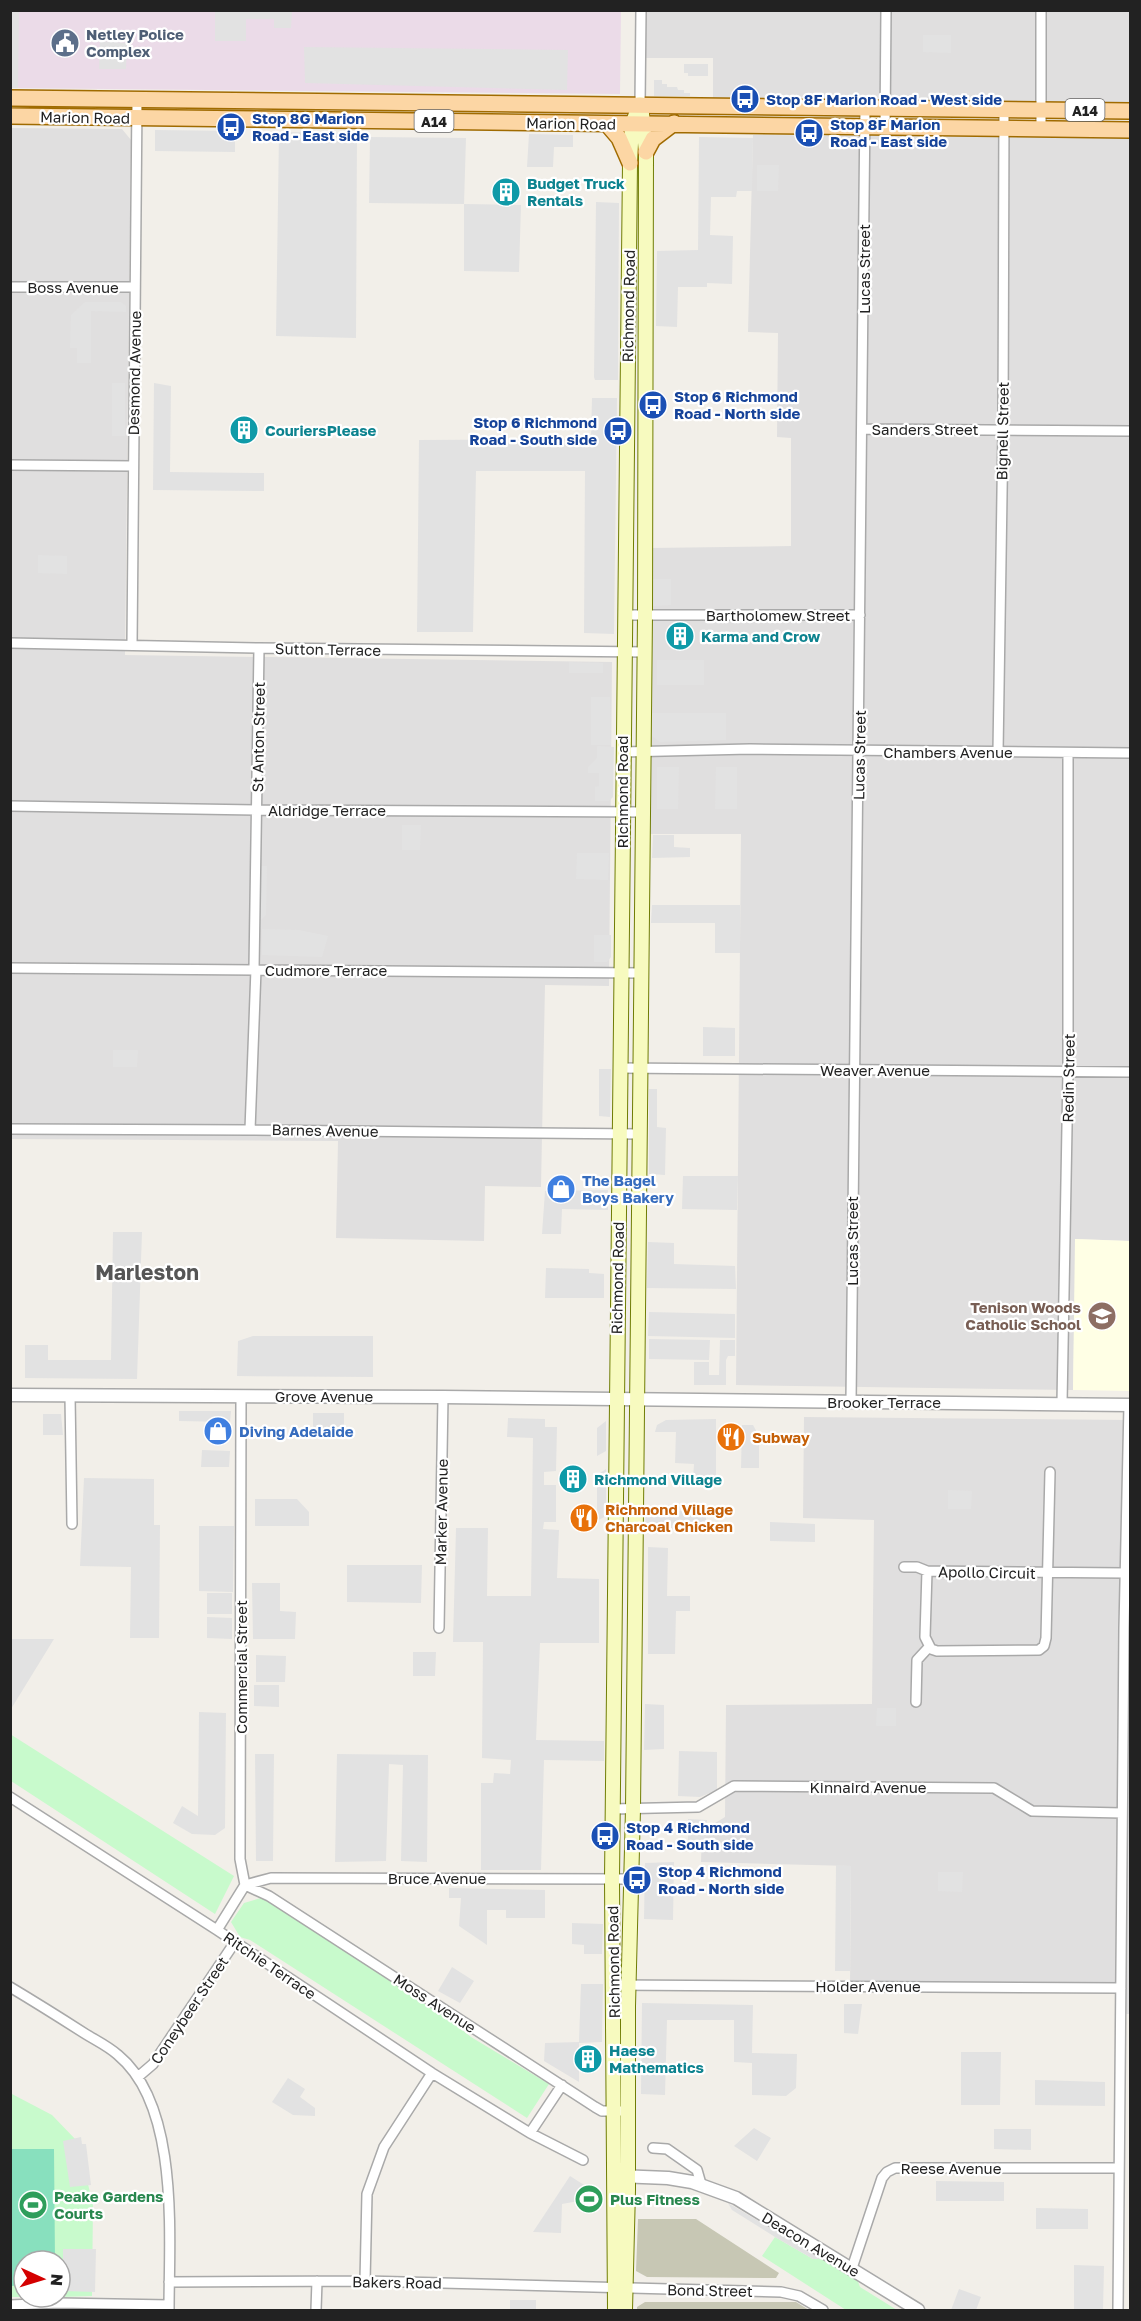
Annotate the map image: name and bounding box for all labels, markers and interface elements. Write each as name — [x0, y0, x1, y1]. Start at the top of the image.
place label: Netley Police Complex — [86, 25, 184, 60]
public building icon: Netley Police Complex — [49, 27, 81, 59]
bus stop icon: Stop 8F Marion Road - West side — [729, 83, 761, 115]
place label: Stop 8F Marion Road - West side — [766, 90, 1002, 108]
road number: A14 — [1066, 99, 1104, 121]
street label: Marion Road — [40, 107, 130, 127]
place label: Stop 8G Marion Road - East side — [252, 109, 369, 144]
road number: A14 — [414, 110, 454, 132]
bus stop icon: Stop 8G Marion Road - East side — [215, 111, 247, 143]
street label: Marion Road — [526, 113, 616, 133]
place label: Stop 8F Marion Road - East side — [830, 115, 947, 150]
bus stop icon: Stop 8F Marion Road - East side — [793, 117, 825, 149]
place label: Budget Truck Rentals — [527, 174, 625, 209]
building icon: Budget Truck Rentals — [490, 176, 522, 208]
street label: Lucas Street — [855, 224, 873, 314]
street label: Richmond Road — [618, 249, 638, 363]
street label: Boss Avenue — [27, 278, 119, 296]
street label: Desmond Avenue — [124, 310, 144, 435]
street label: Bignell Street — [992, 381, 1012, 481]
place label: Stop 6 Richmond Road - North side — [674, 387, 800, 422]
bus stop icon: Stop 6 Richmond Road - North side — [637, 389, 669, 421]
place label: Stop 6 Richmond Road - South side — [469, 413, 597, 448]
building icon: CouriersPlease — [228, 414, 260, 446]
bus stop icon: Stop 6 Richmond Road - South side — [602, 415, 634, 447]
street label: Sanders Street — [871, 420, 979, 438]
place label: CouriersPlease — [265, 421, 377, 439]
street label: Bartholomew Street — [706, 606, 850, 624]
building icon: Karma and Crow — [664, 620, 696, 652]
place label: Karma and Crow — [701, 627, 821, 645]
street label: Sutton Terrace — [275, 639, 381, 659]
street label: St Anton Street — [248, 682, 268, 792]
street label: Lucas Street — [849, 710, 869, 800]
street label: Richmond Road — [613, 736, 631, 848]
street label: Chambers Avenue — [883, 743, 1013, 761]
street label: Aldridge Terrace — [268, 801, 386, 819]
street label: Cudmore Terrace — [265, 961, 388, 979]
street label: Redin Street — [1058, 1033, 1078, 1123]
street label: Weaver Avenue — [820, 1061, 930, 1079]
street label: Barnes Avenue — [271, 1120, 379, 1140]
place label: The Bagel Boys Bakery — [582, 1171, 674, 1206]
shop icon: The Bagel Boys Bakery — [545, 1173, 577, 1205]
street label: Lucas Street — [843, 1196, 861, 1286]
street label: Richmond Road — [607, 1221, 627, 1335]
district label: Marleston — [95, 1259, 199, 1285]
place label: Tenison Woods Catholic School — [965, 1298, 1081, 1333]
school or university icon: Tenison Woods Catholic School — [1086, 1300, 1118, 1332]
street label: Grove Avenue — [275, 1387, 374, 1405]
street label: Brooker Terrace — [827, 1393, 941, 1411]
shop icon: Diving Adelaide — [202, 1415, 234, 1447]
restaurant icon: Subway — [715, 1421, 747, 1453]
place label: Diving Adelaide — [239, 1422, 354, 1440]
place label: Subway — [752, 1428, 810, 1446]
street label: Marker Avenue — [431, 1458, 451, 1565]
building icon: Richmond Village — [557, 1463, 589, 1495]
place label: Richmond Village — [594, 1470, 722, 1488]
place label: Richmond Village Charcoal Chicken — [605, 1500, 733, 1535]
restaurant icon: Richmond Village Charcoal Chicken — [568, 1502, 600, 1534]
street label: Apollo Circuit — [938, 1562, 1036, 1582]
street label: Commercial Street — [232, 1600, 250, 1734]
street label: Kinnaird Avenue — [810, 1778, 927, 1796]
place label: Stop 4 Richmond Road - South side — [626, 1818, 754, 1853]
bus stop icon: Stop 4 Richmond Road - South side — [589, 1820, 621, 1852]
place label: Stop 4 Richmond Road - North side — [658, 1862, 784, 1897]
bus stop icon: Stop 4 Richmond Road - North side — [621, 1864, 653, 1896]
street label: Bruce Avenue — [388, 1869, 487, 1887]
street label: Richmond Road — [603, 1905, 623, 2019]
street label: Ritchie Terrace — [220, 1927, 320, 2003]
street label: Coneybeer Street — [146, 1953, 232, 2067]
street label: Moss Avenue — [390, 1970, 480, 2036]
street label: Holder Avenue — [815, 1977, 921, 1995]
place label: Haese Mathematics — [609, 2041, 704, 2076]
building icon: Haese Mathematics — [572, 2043, 604, 2075]
street label: Reese Avenue — [901, 2159, 1002, 2177]
sports icon: Plus Fitness — [573, 2183, 605, 2215]
place label: Peake Gardens Courts — [54, 2187, 163, 2222]
sports icon: Peake Gardens Courts — [17, 2189, 49, 2221]
place label: Plus Fitness — [610, 2190, 700, 2208]
street label: Deacon Avenue — [759, 2208, 863, 2280]
north arrow — [12, 2249, 72, 2309]
street label: Bakers Road — [352, 2272, 442, 2292]
text: N — [47, 2273, 67, 2287]
street label: Bond Street — [667, 2280, 753, 2300]

